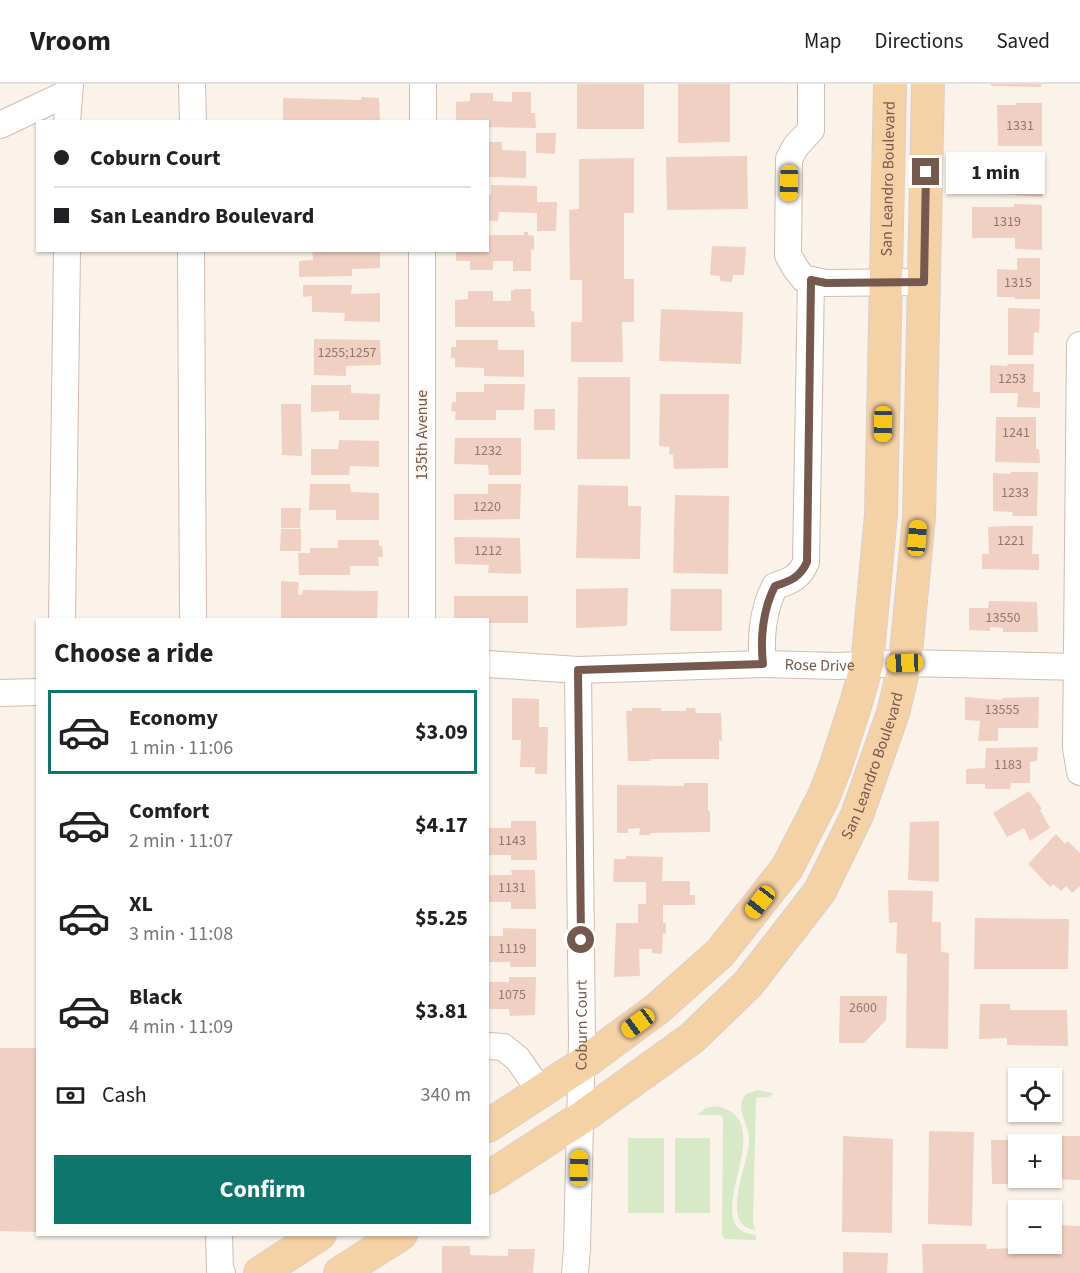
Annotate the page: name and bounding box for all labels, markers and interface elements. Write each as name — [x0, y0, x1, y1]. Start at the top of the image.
text: Vroom — [30, 21, 111, 61]
text: Map — [804, 26, 842, 56]
text: Directions — [875, 26, 963, 56]
text: Saved — [996, 26, 1050, 56]
street label: San Leandro Boulevard — [875, 101, 901, 257]
house number: 1331 — [1006, 116, 1034, 136]
text: Coburn Court — [90, 142, 221, 174]
callout: 1 min — [947, 151, 1046, 193]
route end — [912, 158, 939, 185]
text: 1 min — [971, 159, 1020, 187]
car — [780, 165, 798, 201]
text: San Leandro Boulevard — [90, 200, 314, 232]
house number: 1319 — [993, 212, 1021, 232]
house number: 1315 — [1004, 273, 1032, 293]
house number: 1255;1257 — [317, 343, 377, 363]
house number: 1253 — [998, 369, 1026, 389]
street label: 135th Avenue — [411, 390, 433, 480]
car — [874, 406, 892, 442]
house number: 1241 — [1002, 423, 1030, 443]
house number: 1232 — [474, 441, 502, 461]
house number: 1233 — [1001, 483, 1029, 503]
house number: 1220 — [473, 497, 501, 517]
car — [906, 519, 928, 557]
house number: 1221 — [997, 531, 1025, 551]
house number: 1212 — [474, 541, 502, 561]
house number: 13550 — [986, 608, 1020, 628]
text: Choose a ride — [54, 634, 214, 673]
car — [887, 653, 923, 673]
street label: Rose Drive — [784, 654, 855, 677]
street label: San Leandro Boulevard — [836, 690, 909, 843]
house number: 13555 — [985, 700, 1019, 720]
text: Economy — [129, 702, 218, 734]
icon: car — [57, 705, 111, 759]
text: $3.09 — [415, 716, 468, 748]
text: 1 min · 11:06 — [129, 734, 233, 762]
house number: 1183 — [994, 755, 1022, 775]
text: Comfort — [129, 795, 210, 827]
icon: car — [57, 798, 111, 852]
text: $4.17 — [415, 809, 468, 841]
text: 2 min · 11:07 — [129, 827, 233, 855]
house number: 1143 — [498, 831, 526, 851]
house number: 1131 — [498, 878, 526, 898]
car — [742, 882, 778, 922]
text: XL — [129, 888, 153, 920]
icon: car — [57, 891, 111, 945]
text: $5.25 — [415, 902, 468, 934]
text: 3 min · 11:08 — [129, 920, 233, 948]
route start — [567, 926, 594, 953]
house number: 1119 — [498, 939, 526, 959]
street label: Coburn Court — [570, 979, 593, 1071]
text: Black — [129, 981, 183, 1013]
icon: car — [57, 984, 111, 1038]
house number: 1075 — [498, 985, 526, 1005]
text: $3.81 — [415, 995, 468, 1027]
house number: 2600 — [849, 998, 877, 1018]
car — [618, 1005, 658, 1041]
text: 4 min · 11:09 — [129, 1013, 233, 1041]
map controls — [1008, 1068, 1062, 1254]
button: locate — [1008, 1068, 1062, 1122]
icon: cash — [54, 1079, 87, 1112]
text: Cash — [102, 1079, 147, 1111]
text: 340 m — [421, 1081, 471, 1109]
button: + — [1008, 1134, 1062, 1188]
car — [570, 1150, 588, 1186]
button: Confirm — [54, 1155, 471, 1224]
button: − — [1008, 1200, 1062, 1254]

